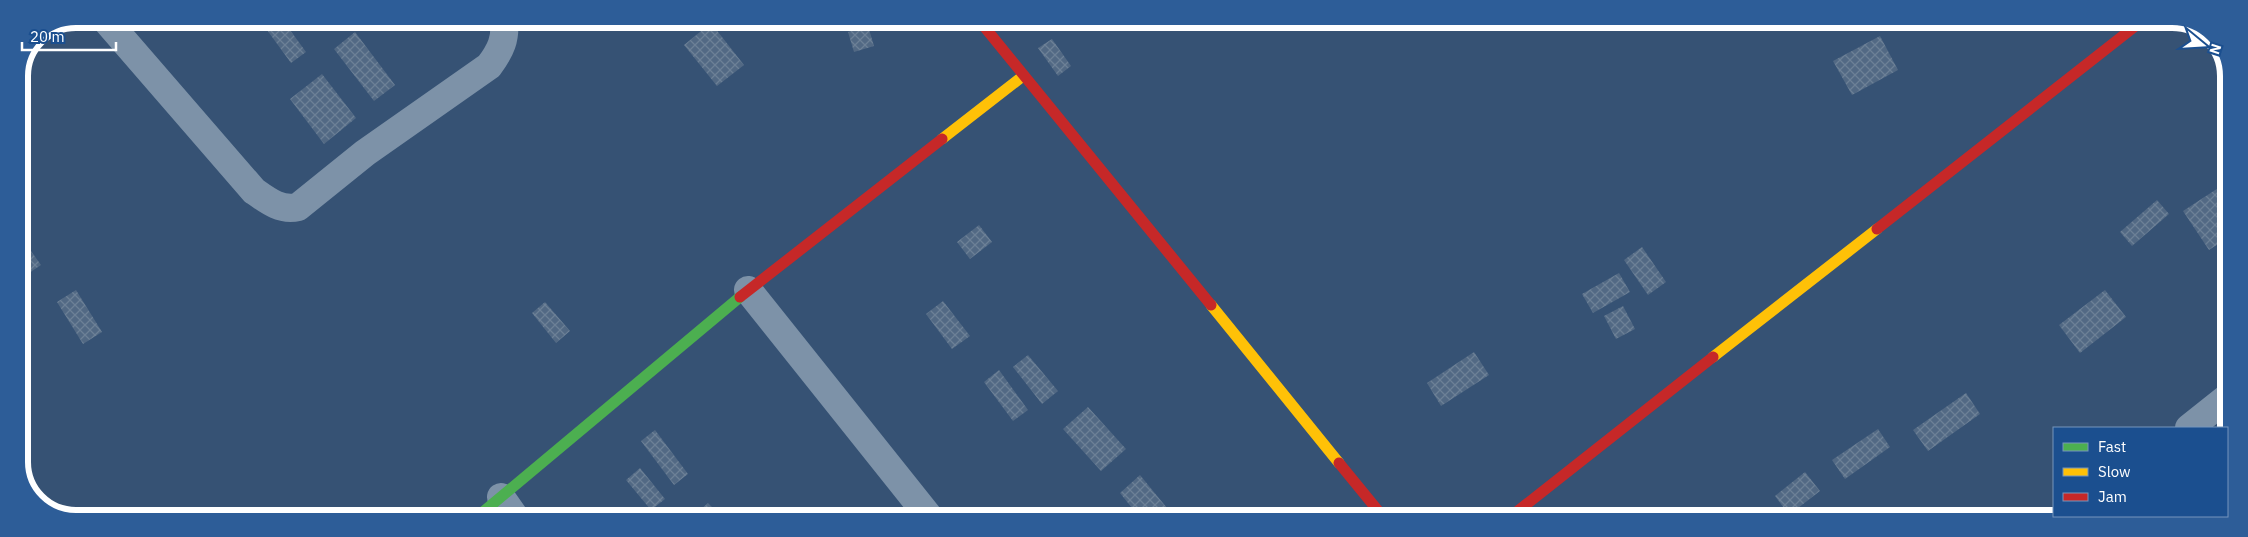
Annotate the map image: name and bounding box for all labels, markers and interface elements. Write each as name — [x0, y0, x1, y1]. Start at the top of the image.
scale bar — [22, 20, 116, 52]
north arrow — [2178, 20, 2228, 70]
text: 20 m — [30, 27, 65, 46]
text: N — [2205, 41, 2225, 57]
legend — [2053, 427, 2228, 517]
text: Fast — [2098, 437, 2126, 456]
text: Slow — [2098, 462, 2131, 481]
text: Jam — [2098, 487, 2127, 506]

